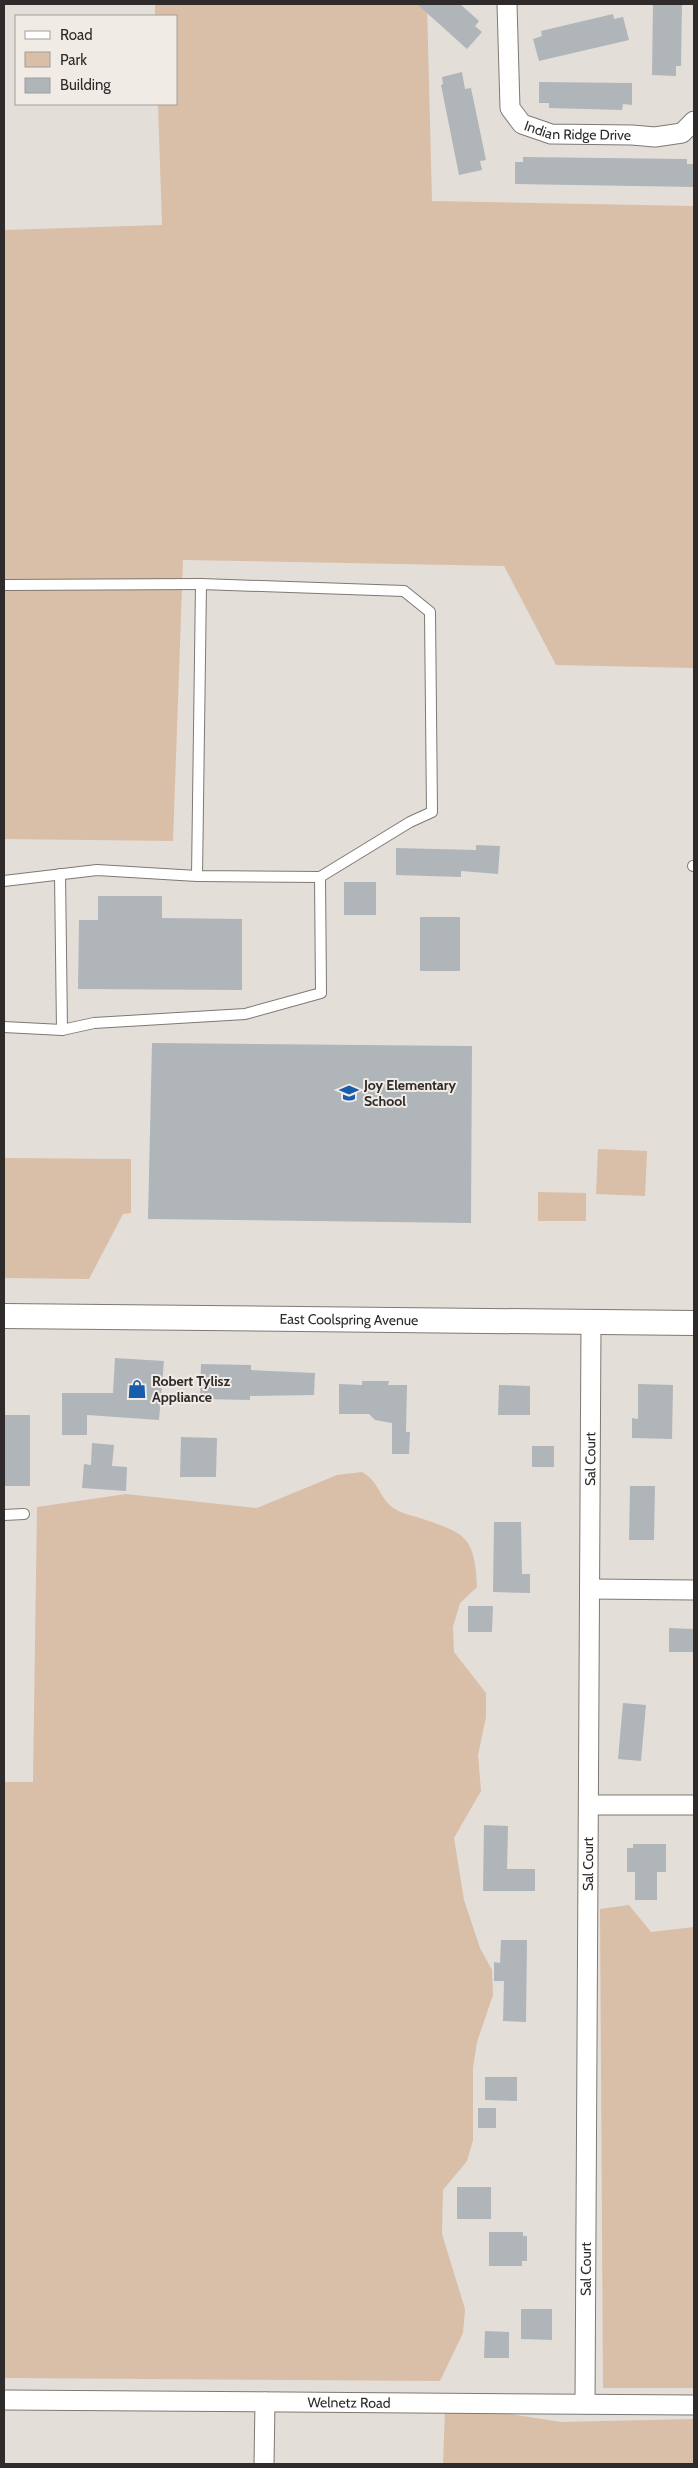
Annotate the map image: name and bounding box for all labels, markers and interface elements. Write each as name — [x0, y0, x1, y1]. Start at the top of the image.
legend — [15, 15, 178, 105]
text: Road — [60, 26, 93, 44]
text: Park — [60, 51, 87, 69]
text: Building — [60, 76, 111, 94]
street label: Indian Ridge Drive — [522, 117, 631, 144]
place label: Joy Elementary School — [363, 1076, 456, 1110]
school or university icon: Joy Elementary School — [338, 1082, 360, 1104]
street label: East Coolspring Avenue — [280, 1310, 418, 1329]
place label: Robert Tylisz Appliance — [152, 1372, 230, 1406]
shop icon: Robert Tylisz Appliance — [126, 1378, 148, 1400]
street label: Sal Court — [581, 1432, 599, 1486]
street label: Sal Court — [579, 1837, 597, 1891]
street label: Sal Court — [577, 2242, 595, 2296]
street label: Welnetz Road — [307, 2393, 391, 2412]

